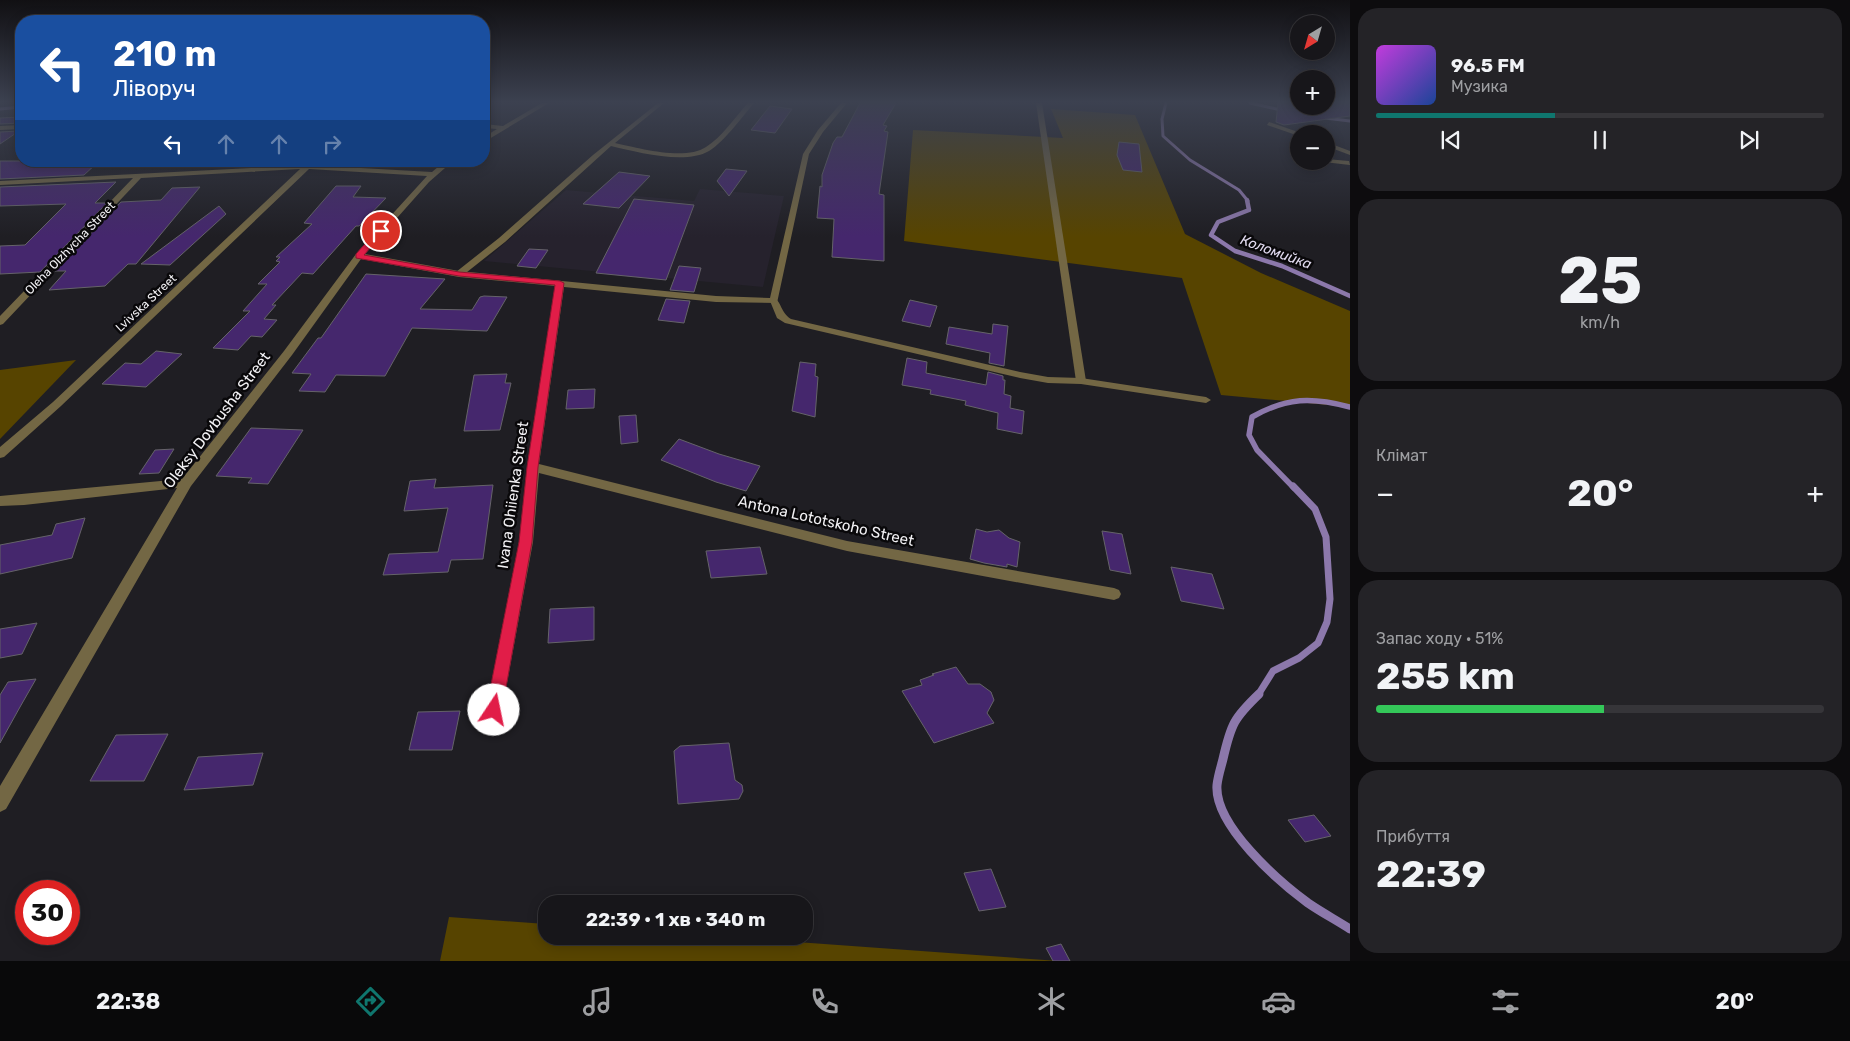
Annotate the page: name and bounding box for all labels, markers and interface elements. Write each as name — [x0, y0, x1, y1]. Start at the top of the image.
north arrow — [1290, 15, 1335, 60]
map controls — [1290, 15, 1335, 170]
text: 210 m — [113, 33, 216, 75]
icon: left — [30, 35, 95, 100]
text: 96.5 FM — [1451, 54, 1525, 77]
button: + — [1290, 70, 1335, 115]
text: Ліворуч — [113, 75, 196, 102]
text: Музика — [1451, 77, 1508, 96]
button: − — [1290, 125, 1335, 170]
icon: previous — [1437, 126, 1465, 154]
icon: pause — [1586, 126, 1614, 154]
icon: next — [1735, 126, 1763, 154]
icon: left — [159, 130, 187, 158]
icon: ahead — [212, 130, 240, 158]
icon: ahead — [265, 130, 293, 158]
icon: right — [318, 130, 346, 158]
street label: Oleha Olzhycha Street — [22, 199, 118, 297]
pin — [360, 210, 402, 252]
icon: arrive — [367, 217, 395, 245]
water label: Коломийка — [1238, 231, 1314, 273]
text: 25 — [1558, 242, 1642, 319]
street label: Lvivska Street — [113, 271, 180, 335]
text: km/h — [1580, 313, 1620, 332]
street label: Oleksy Dovbusha Street — [160, 348, 274, 492]
street label: Ivana Ohiienka Street — [494, 420, 532, 570]
text: Клімат — [1376, 446, 1427, 465]
text: 20° — [1567, 470, 1633, 516]
text: − — [1376, 477, 1394, 510]
text: + — [1807, 477, 1824, 510]
street label: Antona Lototskoho Street — [736, 492, 916, 550]
text: Запас ходу · 51% — [1376, 629, 1503, 648]
text: 255 km — [1376, 653, 1515, 699]
position arrow — [467, 683, 519, 735]
text: Прибуття — [1376, 827, 1450, 846]
text: 22:39 — [1376, 851, 1486, 897]
speed limit sign: 30 — [15, 880, 80, 945]
text: 22:39 · 1 хв · 340 m — [586, 908, 765, 931]
icon: directions — [353, 984, 388, 1019]
icon: music — [580, 984, 615, 1019]
icon: phone — [807, 984, 842, 1019]
icon: climate — [1034, 984, 1069, 1019]
icon: car — [1261, 984, 1296, 1019]
icon: filters — [1488, 984, 1523, 1019]
text: 22:38 — [96, 988, 161, 1015]
text: 20° — [1716, 988, 1754, 1015]

